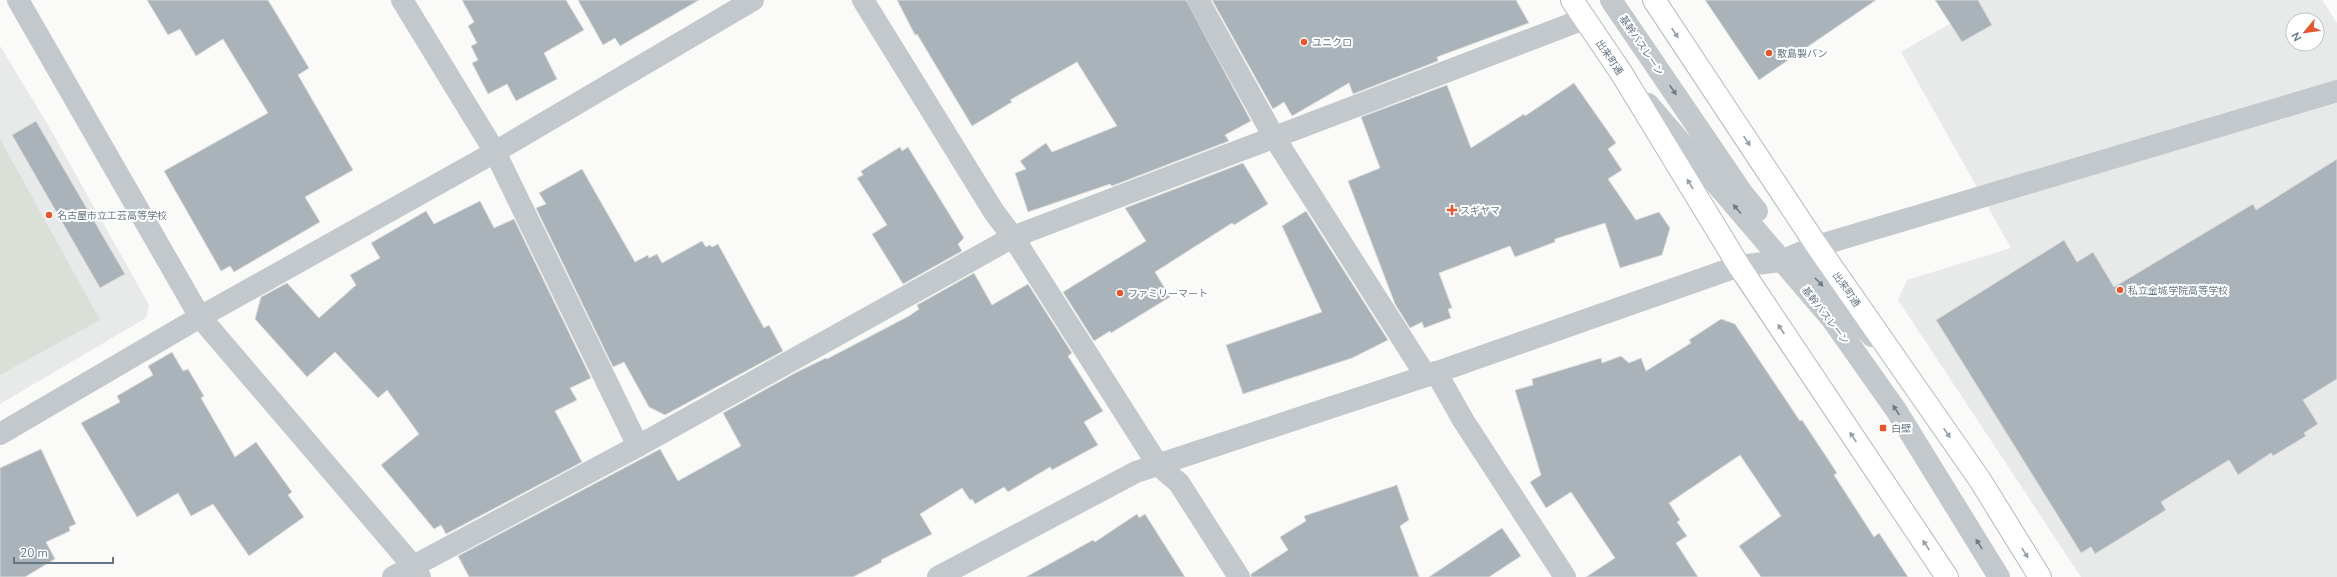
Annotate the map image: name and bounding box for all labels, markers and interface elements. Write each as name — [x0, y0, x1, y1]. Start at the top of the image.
north arrow — [2285, 12, 2325, 52]
street label: 基幹バスレーン — [1616, 13, 1666, 78]
one-way arrow — [1672, 27, 1679, 38]
text: N — [2288, 29, 2305, 44]
place label: ユニクロ — [1312, 36, 1352, 50]
marker: ユニクロ — [1299, 37, 1309, 47]
street label: 出来町通 — [1592, 37, 1626, 78]
place label: 敷島製パン — [1777, 47, 1828, 61]
marker: 敷島製パン — [1764, 48, 1774, 58]
one-way arrow — [1669, 85, 1677, 95]
one-way arrow — [1743, 136, 1751, 146]
one-way arrow — [1686, 178, 1693, 190]
place label: スギヤマ — [1460, 204, 1500, 218]
one-way arrow — [1733, 204, 1742, 214]
marker: スギヤマ — [1447, 205, 1457, 215]
place label: 名古屋市立工芸高等学校 — [57, 209, 167, 223]
marker: 名古屋市立工芸高等学校 — [44, 210, 54, 220]
street label: 出来町通 — [1829, 269, 1863, 310]
one-way arrow — [1814, 277, 1824, 287]
street label: 基幹バスレーン — [1798, 284, 1852, 347]
place label: 私立金城学院高等学校 — [2128, 284, 2228, 298]
marker: 私立金城学院高等学校 — [2115, 285, 2125, 295]
place label: ファミリーマート — [1128, 287, 1208, 301]
marker: ファミリーマート — [1115, 288, 1125, 298]
one-way arrow — [1777, 323, 1785, 334]
one-way arrow — [1892, 404, 1899, 415]
place label: 白壁 — [1891, 422, 1911, 436]
marker: 白壁 — [1878, 423, 1888, 433]
one-way arrow — [1943, 427, 1951, 438]
one-way arrow — [1849, 431, 1857, 442]
one-way arrow — [1975, 538, 1982, 550]
scale bar — [14, 539, 113, 565]
one-way arrow — [1922, 539, 1930, 550]
text: 20 m — [20, 545, 48, 561]
one-way arrow — [2021, 548, 2029, 558]

